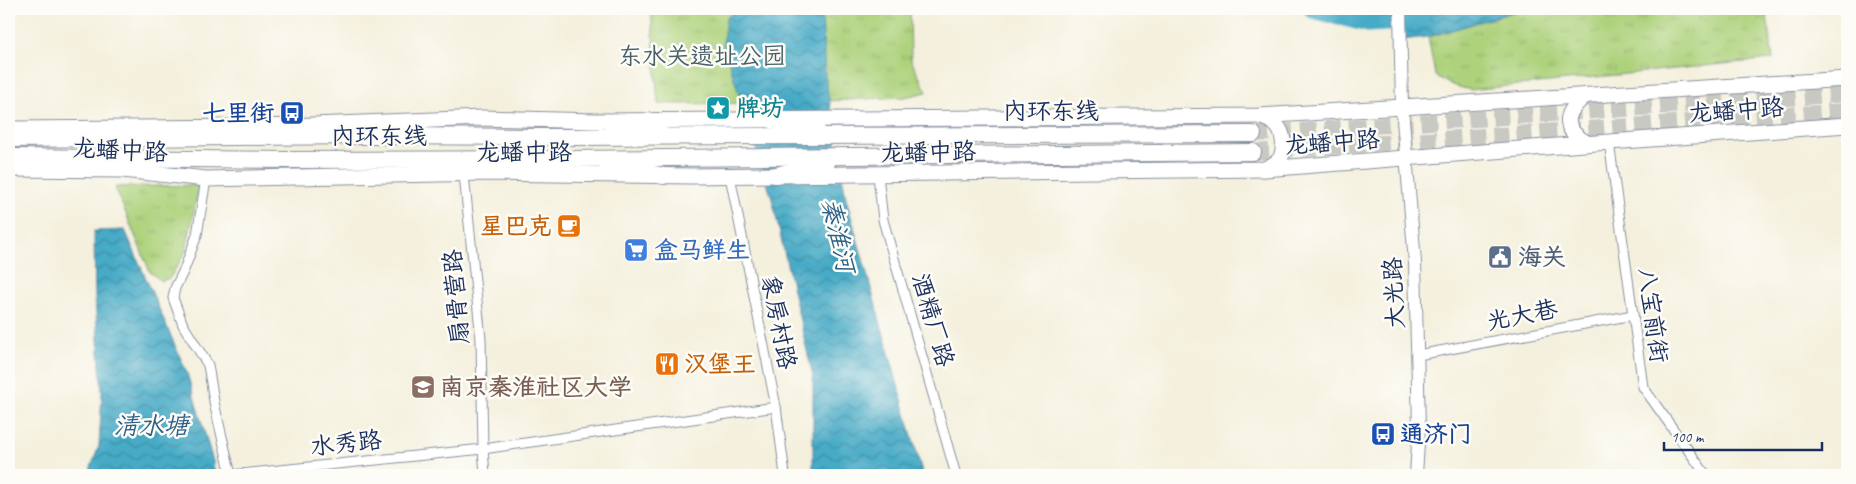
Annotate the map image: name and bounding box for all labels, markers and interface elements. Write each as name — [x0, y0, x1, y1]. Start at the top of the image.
park label: 东水关遗址公园 — [618, 41, 786, 71]
street label: 龙蟠中路 — [1687, 92, 1785, 128]
place label: 牌坊 — [736, 93, 784, 123]
place icon: 牌坊 — [705, 95, 731, 121]
street label: 内环东线 — [1003, 96, 1099, 126]
place label: 七里街 — [202, 98, 274, 128]
bus stop icon: 七里街 — [279, 100, 305, 126]
street label: 内环东线 — [331, 121, 427, 151]
street label: 龙蟠中路 — [1283, 124, 1381, 160]
street label: 龙蟠中路 — [71, 133, 169, 167]
street label: 龙蟠中路 — [880, 136, 976, 168]
street label: 龙蟠中路 — [476, 137, 572, 167]
water label: 秦淮河 — [814, 195, 863, 279]
place label: 星巴克 — [480, 211, 552, 241]
cafe icon: 星巴克 — [556, 213, 582, 239]
place label: 盒马鲜生 — [654, 235, 750, 265]
supermarket icon: 盒马鲜生 — [623, 237, 649, 263]
place label: 海关 — [1518, 242, 1566, 272]
public building icon: 海关 — [1487, 244, 1513, 270]
street label: 扇骨营路 — [437, 248, 475, 346]
street label: 大光路 — [1377, 256, 1411, 330]
street label: 八宝前街 — [1631, 265, 1675, 365]
street label: 酒精厂路 — [905, 270, 961, 370]
street label: 象房村路 — [755, 272, 803, 372]
street label: 光大巷 — [1484, 293, 1560, 337]
place label: 汉堡王 — [684, 349, 756, 379]
restaurant icon: 汉堡王 — [654, 351, 680, 377]
place label: 南京秦淮社区大学 — [440, 372, 632, 402]
school or university icon: 南京秦淮社区大学 — [410, 374, 436, 400]
water label: 清水塘 — [113, 410, 191, 442]
place label: 通济门 — [1400, 419, 1472, 449]
scale bar — [1664, 419, 1821, 451]
bus stop icon: 通济门 — [1370, 421, 1396, 447]
street label: 水秀路 — [309, 424, 383, 462]
text: 100 m — [1671, 428, 1705, 447]

